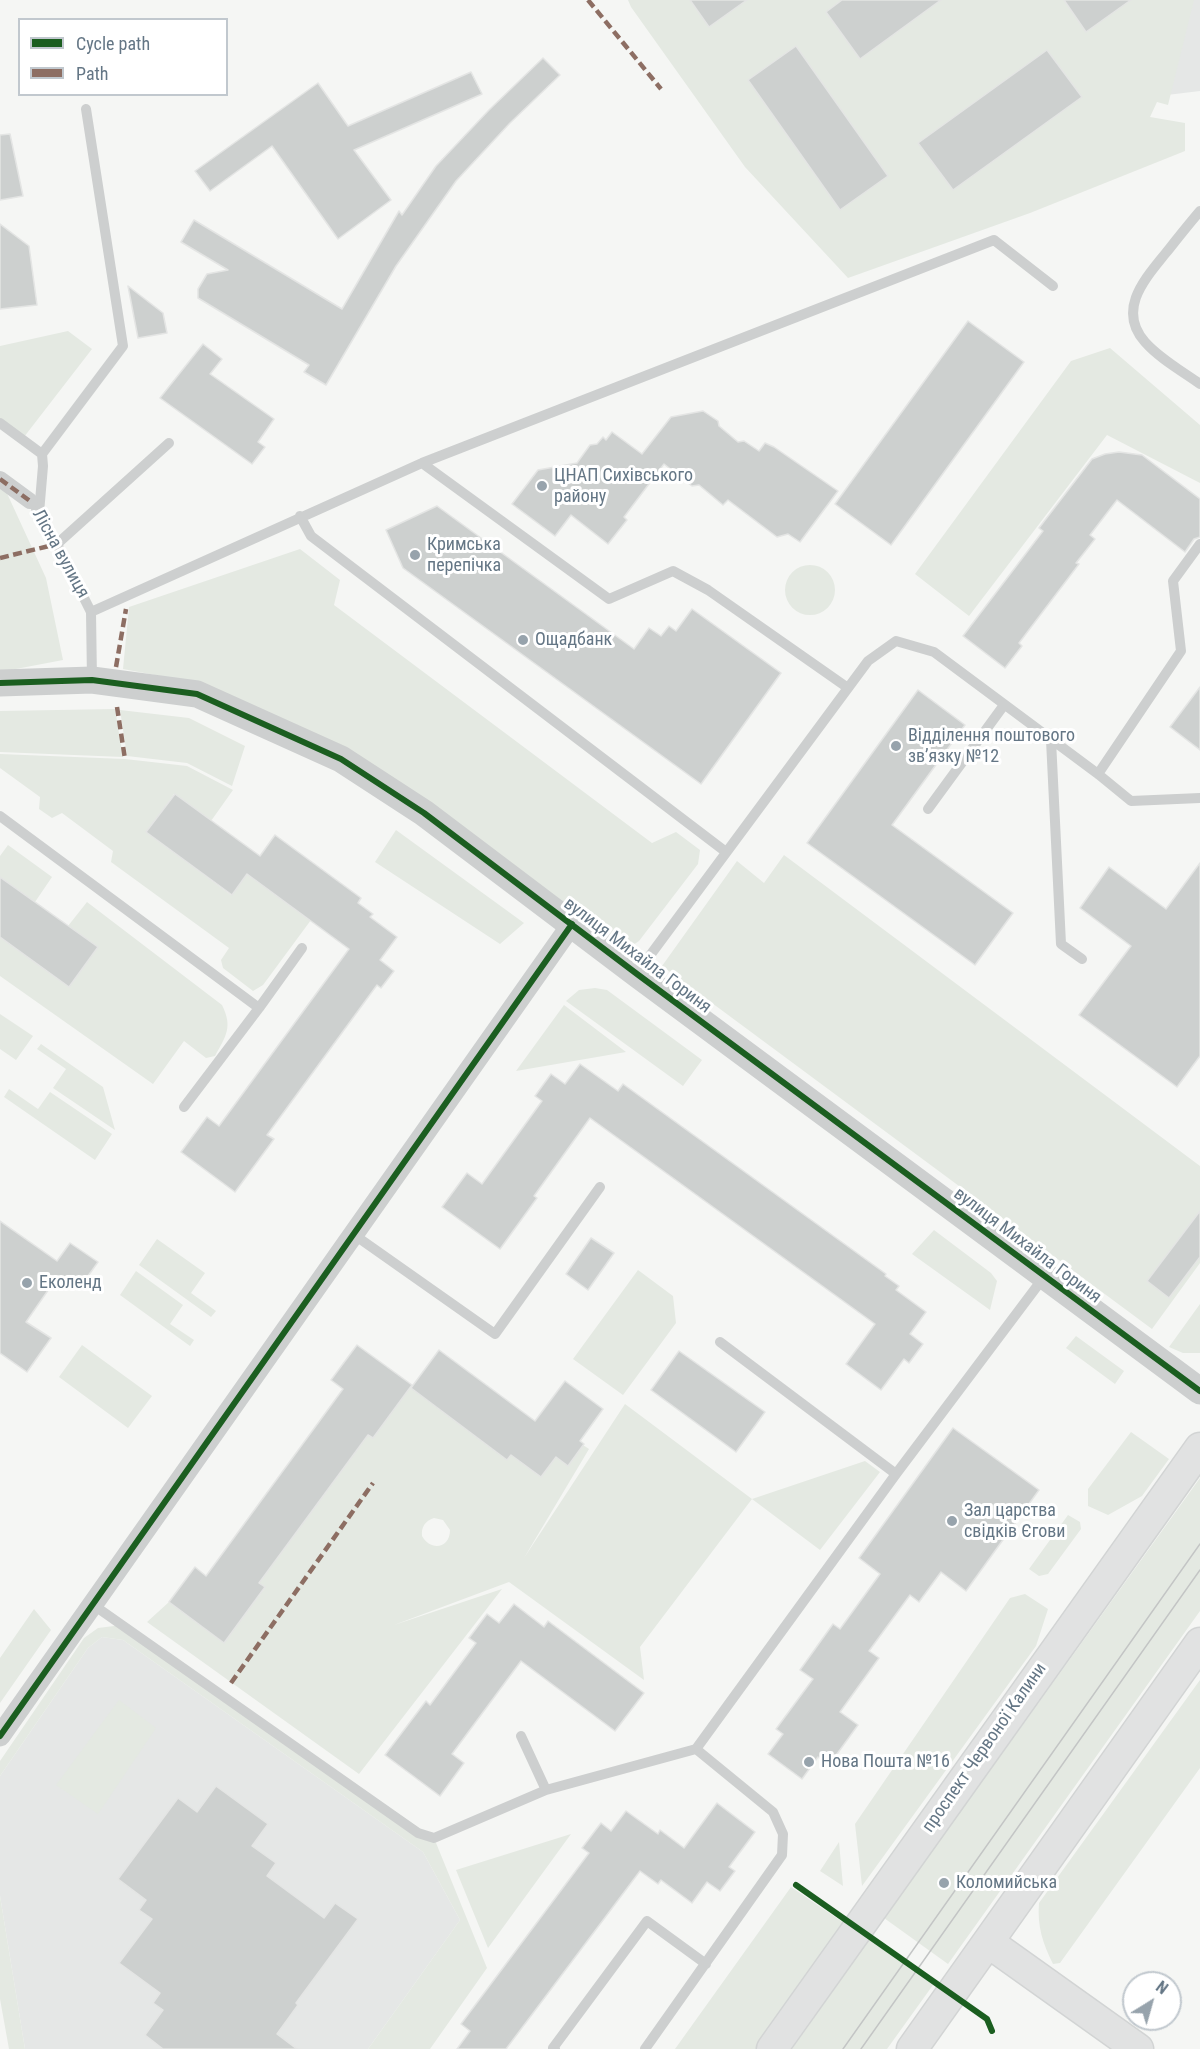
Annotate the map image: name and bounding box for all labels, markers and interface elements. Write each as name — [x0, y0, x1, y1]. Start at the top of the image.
legend — [18, 18, 228, 96]
text: Cycle path — [76, 33, 150, 54]
text: Path — [76, 63, 109, 84]
place label: ЦНАП Сихівського району — [554, 465, 693, 508]
marker: ЦНАП Сихівського району — [535, 479, 549, 493]
street label: Лісна вулиця — [27, 506, 93, 602]
place label: Кримська перепічка — [427, 534, 501, 576]
marker: Кримська перепічка — [408, 548, 422, 562]
place label: Ощадбанк — [535, 629, 612, 651]
marker: Ощадбанк — [516, 633, 530, 647]
place label: Відділення поштового зв’язку №12 — [908, 725, 1075, 768]
marker: Відділення поштового зв’язку №12 — [889, 739, 903, 753]
street label: вулиця Михайла Гориня — [559, 893, 715, 1019]
street label: вулиця Михайла Гориня — [949, 1183, 1105, 1309]
place label: Еколенд — [39, 1272, 102, 1294]
marker: Еколенд — [20, 1276, 34, 1290]
place label: Зал царства свідків Єгови — [964, 1500, 1066, 1543]
marker: Зал царства свідків Єгови — [945, 1514, 959, 1528]
street label: проспект Червоної Калини — [918, 1659, 1052, 1837]
place label: Нова Пошта №16 — [821, 1751, 950, 1773]
marker: Нова Пошта №16 — [802, 1755, 816, 1769]
place label: Коломийська — [956, 1872, 1057, 1894]
marker: Коломийська — [937, 1876, 951, 1890]
north arrow — [1122, 1971, 1182, 2031]
text: N — [1152, 1977, 1172, 1998]

